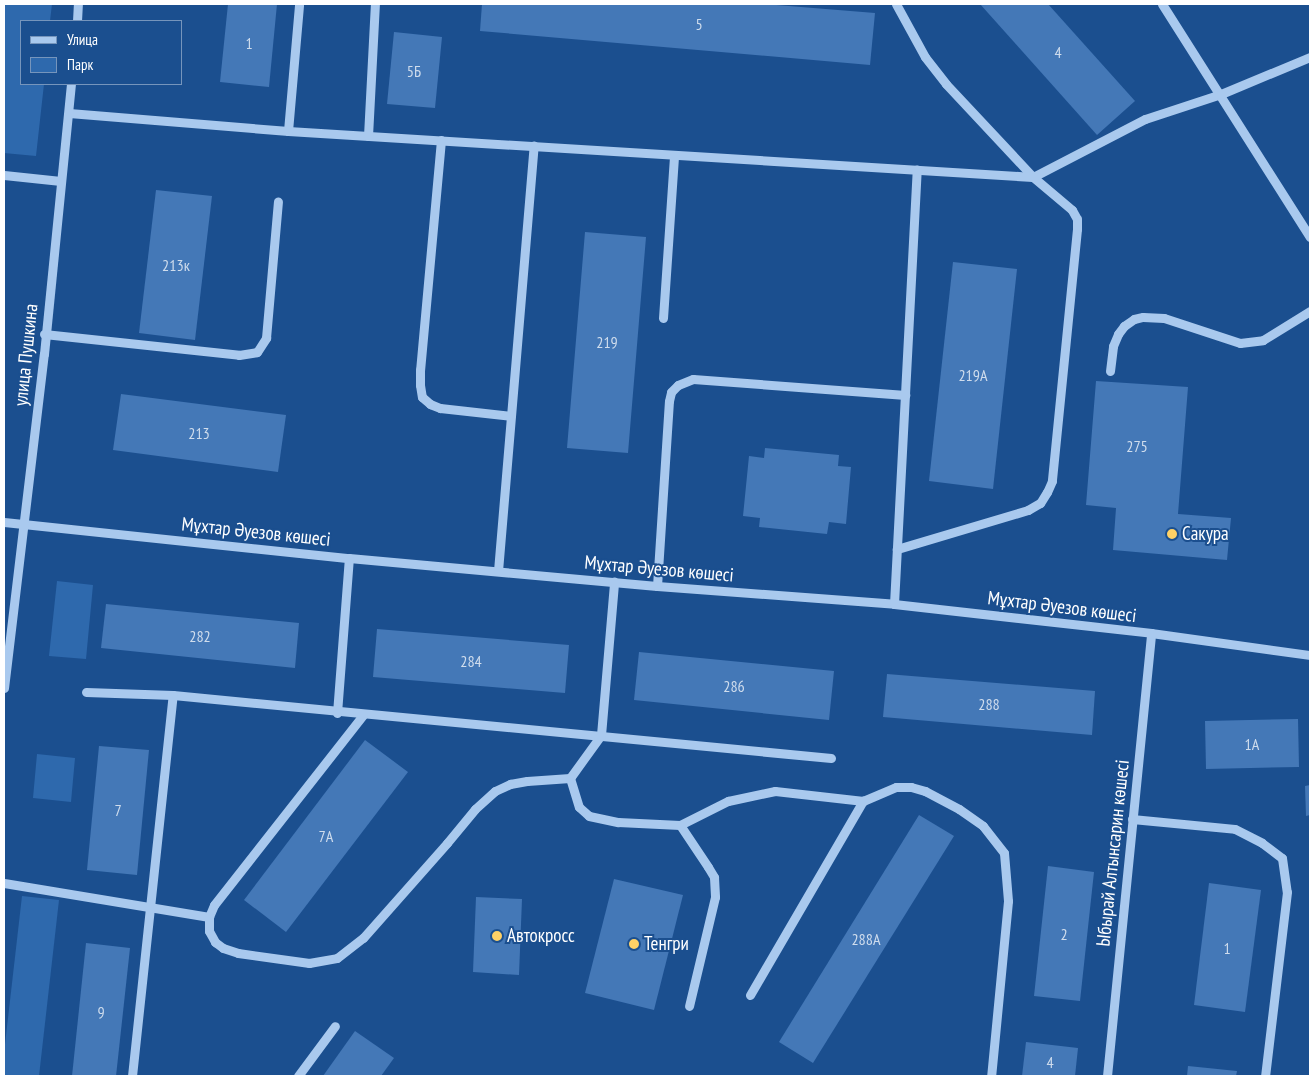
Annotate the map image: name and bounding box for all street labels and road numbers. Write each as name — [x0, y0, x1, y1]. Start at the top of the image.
street label: улица Пушкина — [9, 303, 43, 407]
street label: Мұхтар Әуезов көшесі — [180, 513, 332, 551]
street label: Мұхтар Әуезов көшесі — [583, 551, 735, 587]
street label: Мұхтар Әуезов көшесі — [986, 587, 1138, 627]
street label: Ыбырай Алтынсарин көшесі — [1092, 758, 1134, 948]

